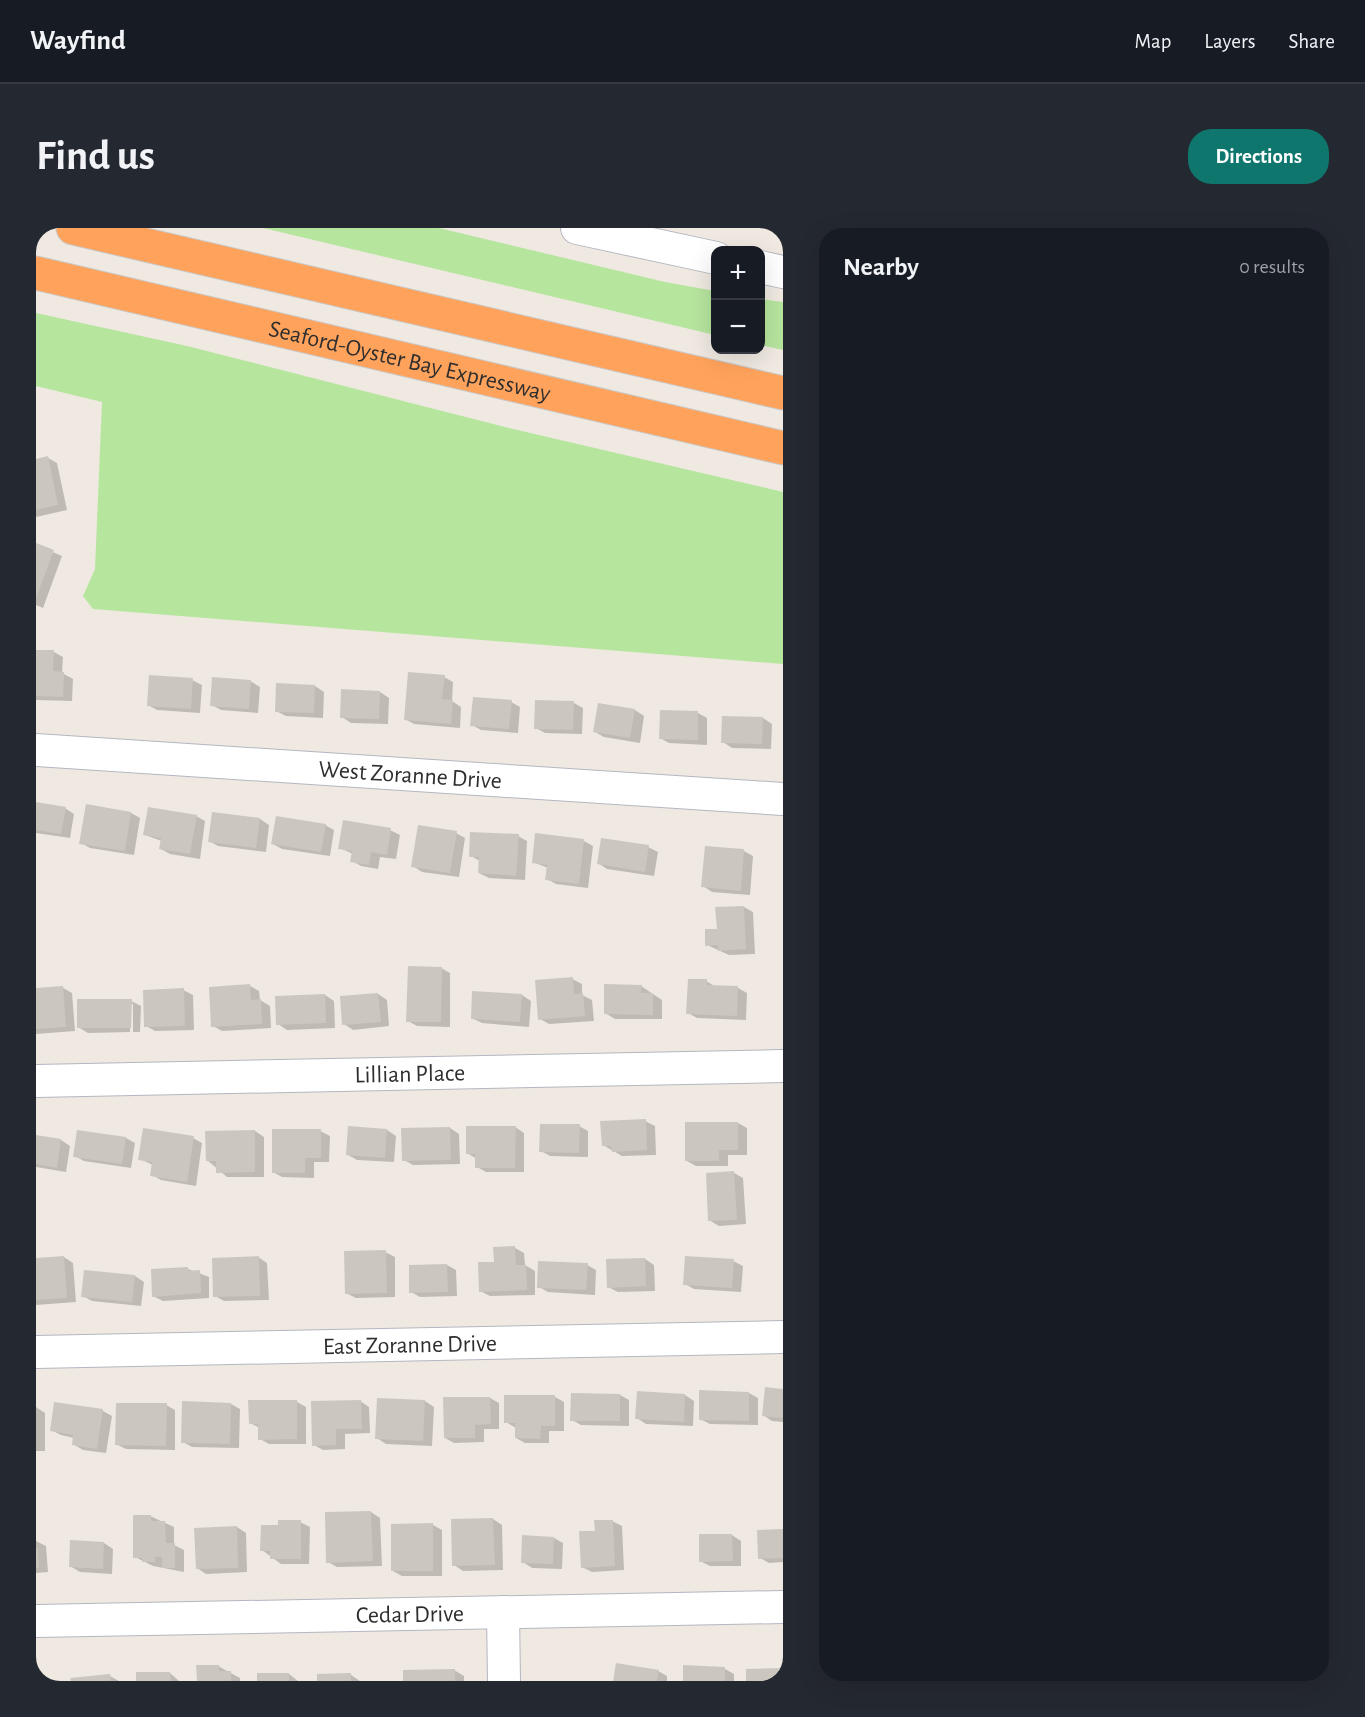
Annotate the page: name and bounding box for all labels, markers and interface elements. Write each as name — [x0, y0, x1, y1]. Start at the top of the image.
text: Wayfind — [30, 27, 126, 55]
text: Map — [1135, 31, 1171, 52]
text: Layers — [1204, 31, 1255, 52]
text: Share — [1288, 31, 1335, 52]
button: Directions — [1188, 129, 1329, 184]
text: Find us — [36, 135, 155, 177]
map controls — [711, 246, 765, 354]
button: + — [711, 246, 765, 300]
text: Nearby — [843, 254, 919, 280]
text: 0 results — [1239, 257, 1305, 277]
button: − — [711, 300, 765, 354]
street label: Seaford-Oyster Bay Expressway — [266, 317, 553, 406]
street label: West Zoranne Drive — [318, 758, 502, 794]
street label: Lillian Place — [354, 1061, 465, 1088]
street label: East Zoranne Drive — [323, 1332, 497, 1359]
street label: Cedar Drive — [356, 1602, 464, 1628]

